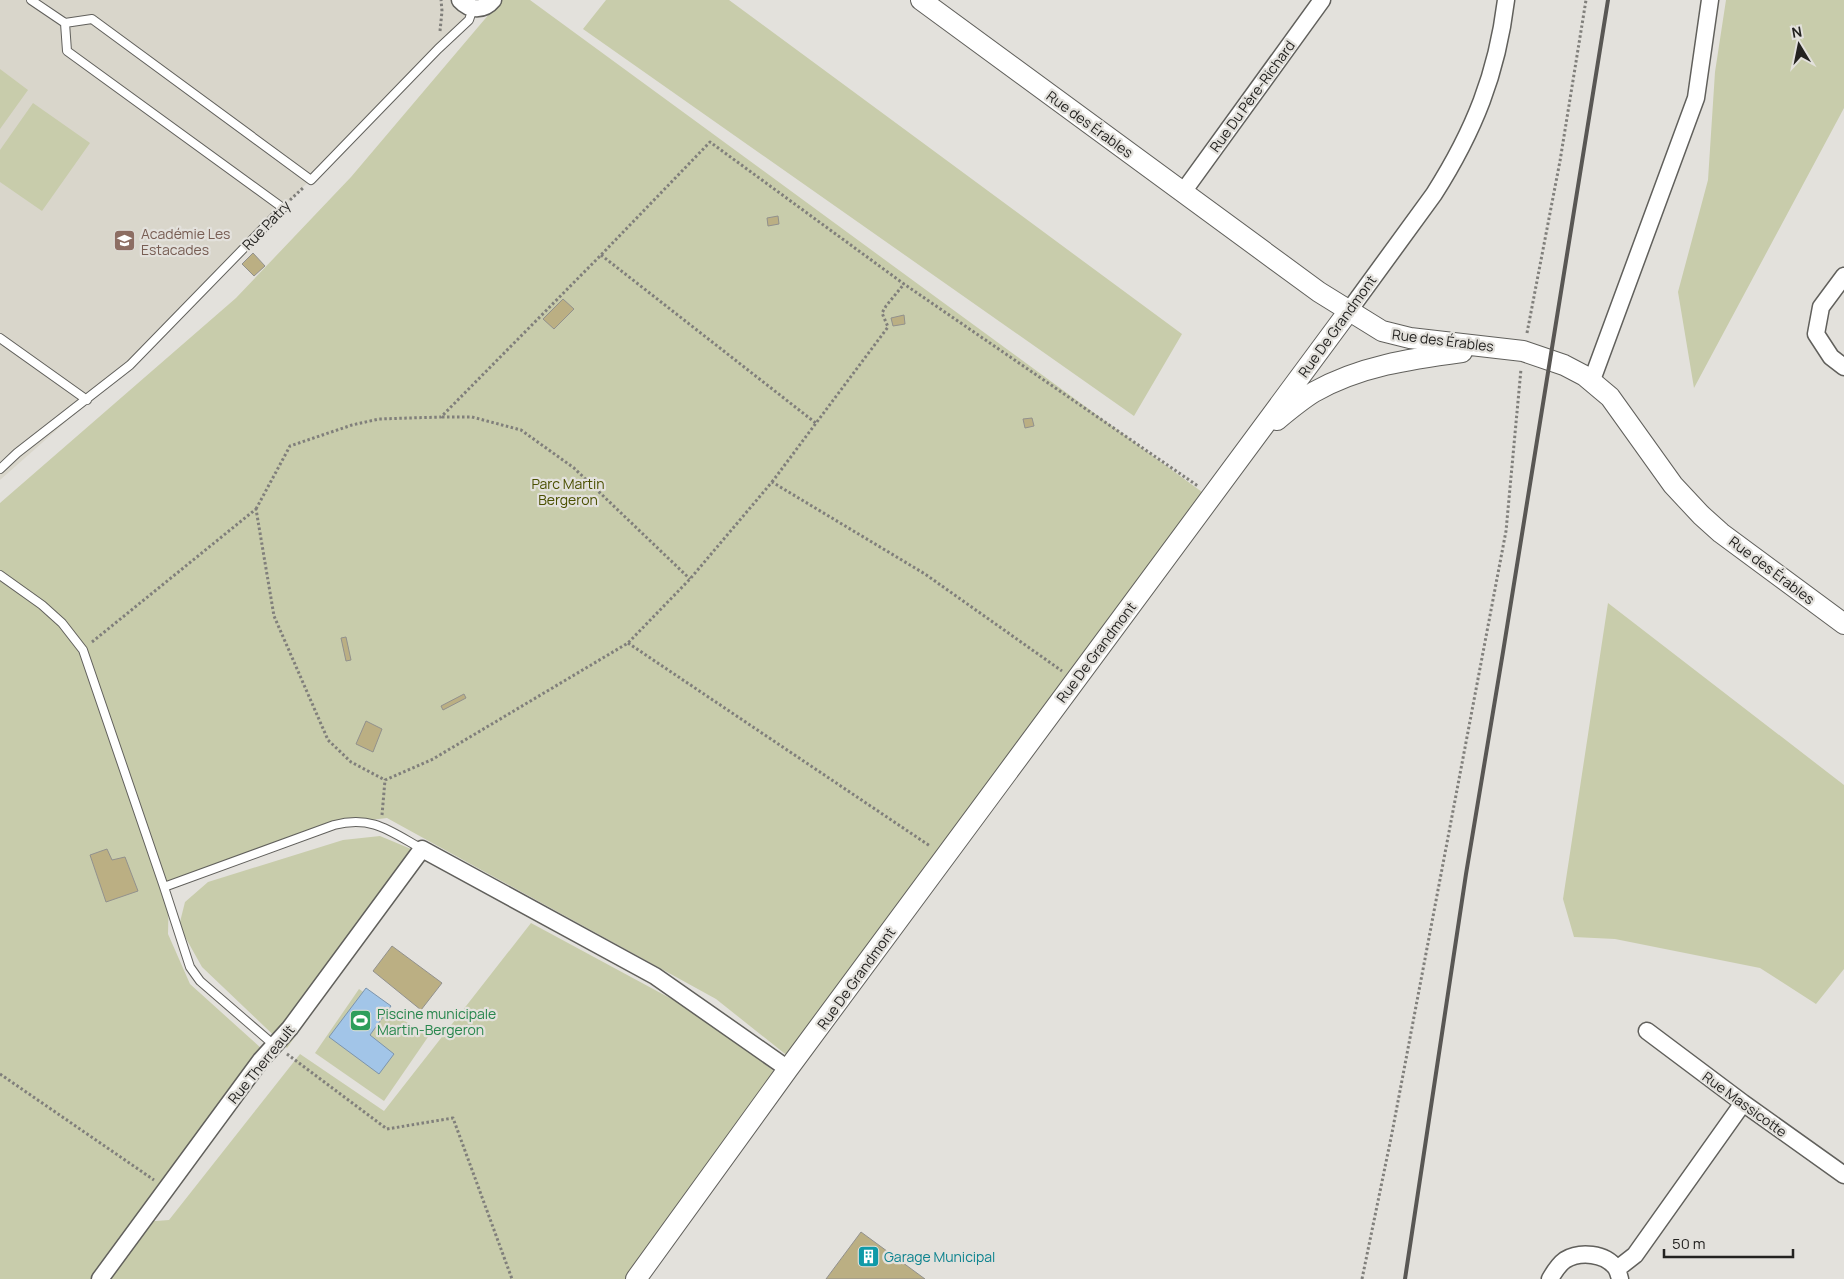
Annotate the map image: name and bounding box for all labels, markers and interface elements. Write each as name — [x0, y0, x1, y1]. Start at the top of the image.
north arrow — [1774, 20, 1824, 70]
text: N — [1790, 21, 1803, 42]
street label: Rue Du Père-Richard — [1205, 36, 1299, 156]
street label: Rue des Érables — [1043, 86, 1137, 162]
street label: Rue Patry — [238, 196, 295, 254]
place label: Académie Les Estacades — [141, 224, 230, 259]
school or university icon: Académie Les Estacades — [113, 229, 137, 253]
street label: Rue De Grandmont — [1294, 271, 1381, 381]
street label: Rue des Érables — [1391, 324, 1495, 356]
park label: Parc Martin Bergeron — [531, 474, 605, 509]
street label: Rue des Érables — [1725, 532, 1819, 608]
street label: Rue De Grandmont — [1052, 597, 1140, 706]
street label: Rue De Grandmont — [813, 923, 900, 1033]
place label: Piscine municipale Martin-Bergeron — [377, 1004, 496, 1039]
sports icon: Piscine municipale Martin-Bergeron — [349, 1009, 373, 1033]
street label: Rue Therreault — [223, 1020, 299, 1107]
street label: Rue Massicotte — [1699, 1067, 1791, 1141]
scale bar — [1664, 1226, 1793, 1258]
text: 50 m — [1672, 1233, 1706, 1254]
building icon: Garage Municipal — [856, 1244, 880, 1268]
place label: Garage Municipal — [884, 1247, 995, 1266]

